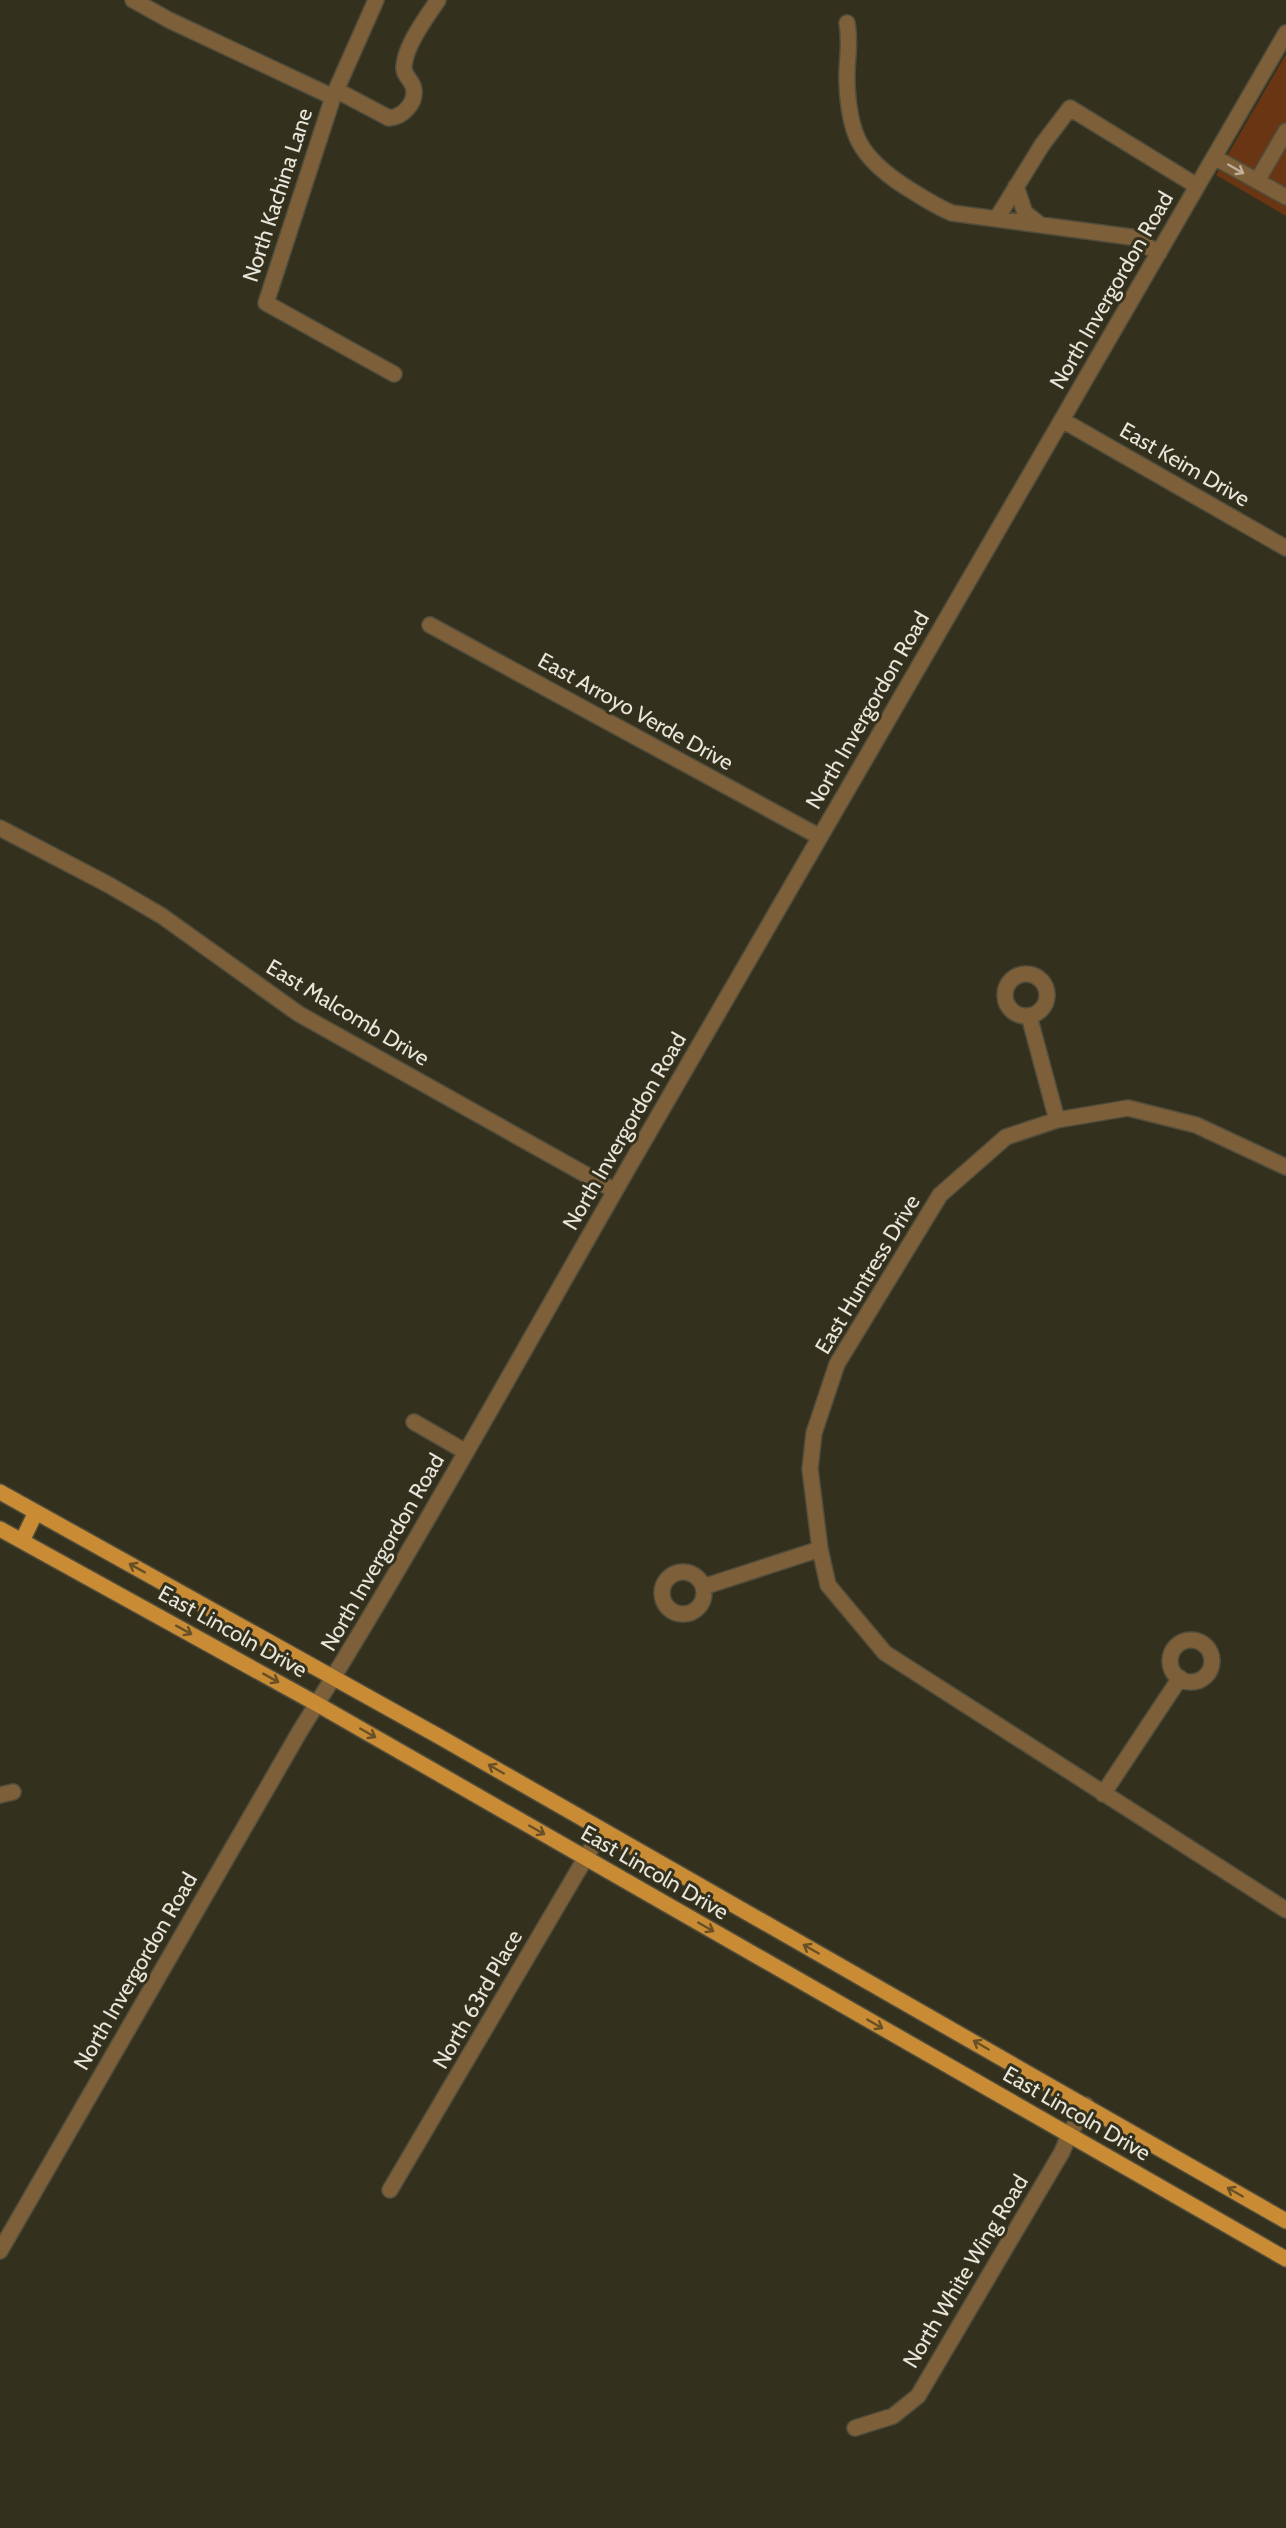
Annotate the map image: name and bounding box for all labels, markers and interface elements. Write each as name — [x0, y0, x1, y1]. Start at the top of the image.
street label: North Kachina Lane — [237, 105, 318, 285]
one-way arrow — [1227, 163, 1244, 175]
street label: North Invergordon Road — [1044, 187, 1179, 394]
street label: East Keim Drive — [1115, 416, 1254, 512]
street label: North Invergordon Road — [800, 607, 935, 814]
street label: East Arroyo Verde Drive — [533, 647, 738, 776]
street label: East Malcomb Drive — [261, 953, 434, 1072]
street label: North Invergordon Road — [557, 1028, 692, 1235]
street label: East Huntress Drive — [809, 1190, 926, 1359]
street label: North Invergordon Road — [315, 1449, 450, 1656]
one-way arrow — [128, 1561, 145, 1573]
street label: East Lincoln Drive — [154, 1579, 312, 1683]
one-way arrow — [175, 1624, 192, 1636]
one-way arrow — [262, 1672, 279, 1684]
one-way arrow — [359, 1727, 376, 1739]
one-way arrow — [488, 1763, 505, 1775]
street label: East Lincoln Drive — [576, 1819, 733, 1926]
one-way arrow — [528, 1824, 545, 1836]
street label: North Invergordon Road — [68, 1868, 203, 2075]
one-way arrow — [697, 1921, 714, 1933]
street label: North 63rd Place — [427, 1925, 528, 2074]
one-way arrow — [803, 1943, 820, 1955]
one-way arrow — [866, 2018, 883, 2030]
one-way arrow — [973, 2039, 990, 2051]
street label: East Lincoln Drive — [998, 2060, 1155, 2167]
street label: North White Wing Road — [897, 2170, 1034, 2373]
one-way arrow — [1227, 2186, 1244, 2198]

